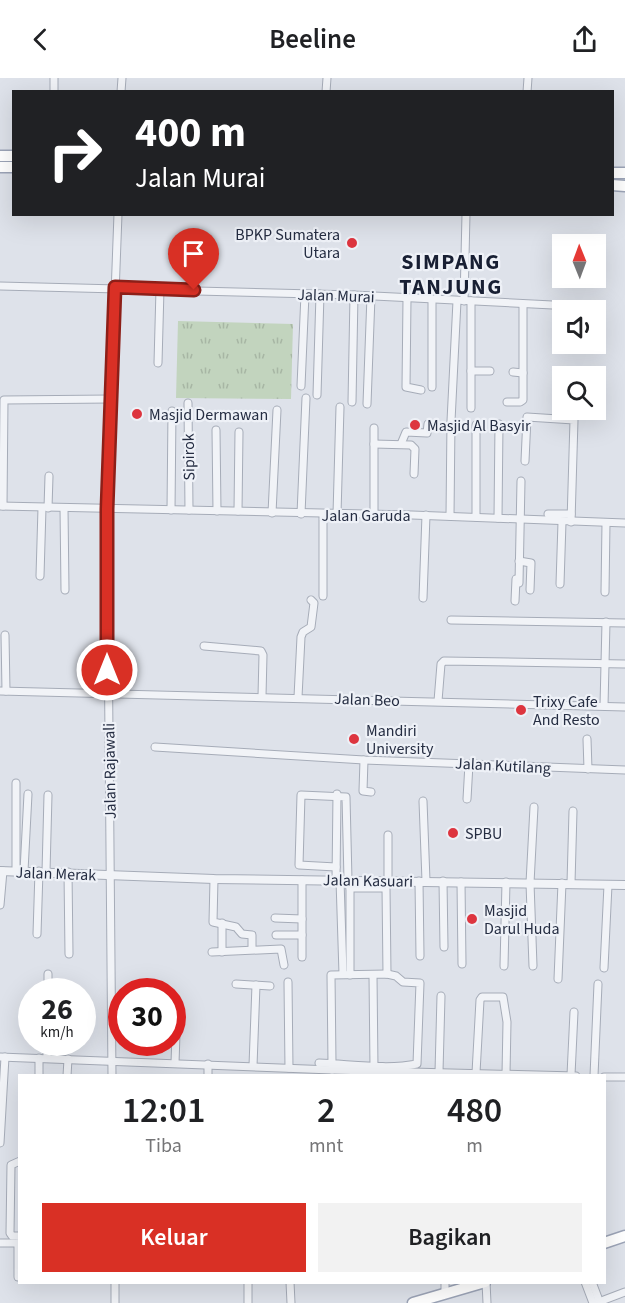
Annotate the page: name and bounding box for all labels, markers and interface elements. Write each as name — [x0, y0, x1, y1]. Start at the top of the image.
text: Beeline — [269, 20, 356, 59]
icon: back — [24, 23, 57, 56]
icon: share — [568, 23, 601, 56]
text: 400 m — [135, 103, 246, 163]
icon: right — [36, 114, 114, 192]
text: Jalan Murai — [135, 159, 266, 198]
place label: BPKP Sumatera Utara — [235, 224, 340, 264]
pin — [168, 228, 219, 290]
north arrow — [552, 234, 606, 288]
map controls — [552, 234, 606, 420]
marker: BPKP Sumatera Utara — [345, 236, 359, 250]
icon: arrive — [177, 237, 210, 270]
district label: SIMPANG TANJUNG — [399, 246, 503, 303]
street label: Jalan Murai — [297, 284, 375, 308]
button: sound — [552, 300, 606, 354]
button: search — [552, 366, 606, 420]
place label: Masjid Dermawan — [149, 404, 268, 426]
marker: Masjid Dermawan — [130, 407, 144, 421]
place label: Masjid Al Basyir — [427, 415, 531, 437]
marker: Masjid Al Basyir — [408, 418, 422, 432]
street label: Sipirok — [178, 433, 200, 481]
street label: Jalan Garuda — [322, 505, 410, 527]
position arrow — [75, 638, 139, 702]
street label: Jalan Beo — [334, 688, 400, 712]
place label: Trixy Cafe And Resto — [533, 691, 600, 731]
marker: Trixy Cafe And Resto — [514, 703, 528, 717]
place label: Mandiri University — [366, 720, 434, 760]
street label: Jalan Rajawali — [98, 723, 122, 819]
marker: Mandiri University — [347, 732, 361, 746]
street label: Jalan Kutilang — [454, 753, 551, 779]
place label: SPBU — [465, 823, 502, 845]
marker: SPBU — [446, 826, 460, 840]
street label: Jalan Merak — [15, 862, 97, 886]
street label: Jalan Kasuari — [323, 869, 413, 893]
place label: Masjid Darul Huda — [484, 900, 560, 940]
marker: Masjid Darul Huda — [465, 912, 479, 926]
speed limit sign: 30 — [108, 978, 186, 1056]
text: 26 — [41, 988, 73, 1031]
text: km/h — [40, 1022, 74, 1043]
text: 12:01 — [122, 1085, 205, 1136]
text: 2 — [317, 1085, 335, 1136]
text: 480 — [447, 1085, 502, 1136]
text: Tiba — [145, 1132, 182, 1160]
text: mnt — [309, 1132, 343, 1160]
text: m — [466, 1132, 483, 1160]
button: Keluar — [42, 1203, 306, 1272]
button: Bagikan — [318, 1203, 582, 1272]

